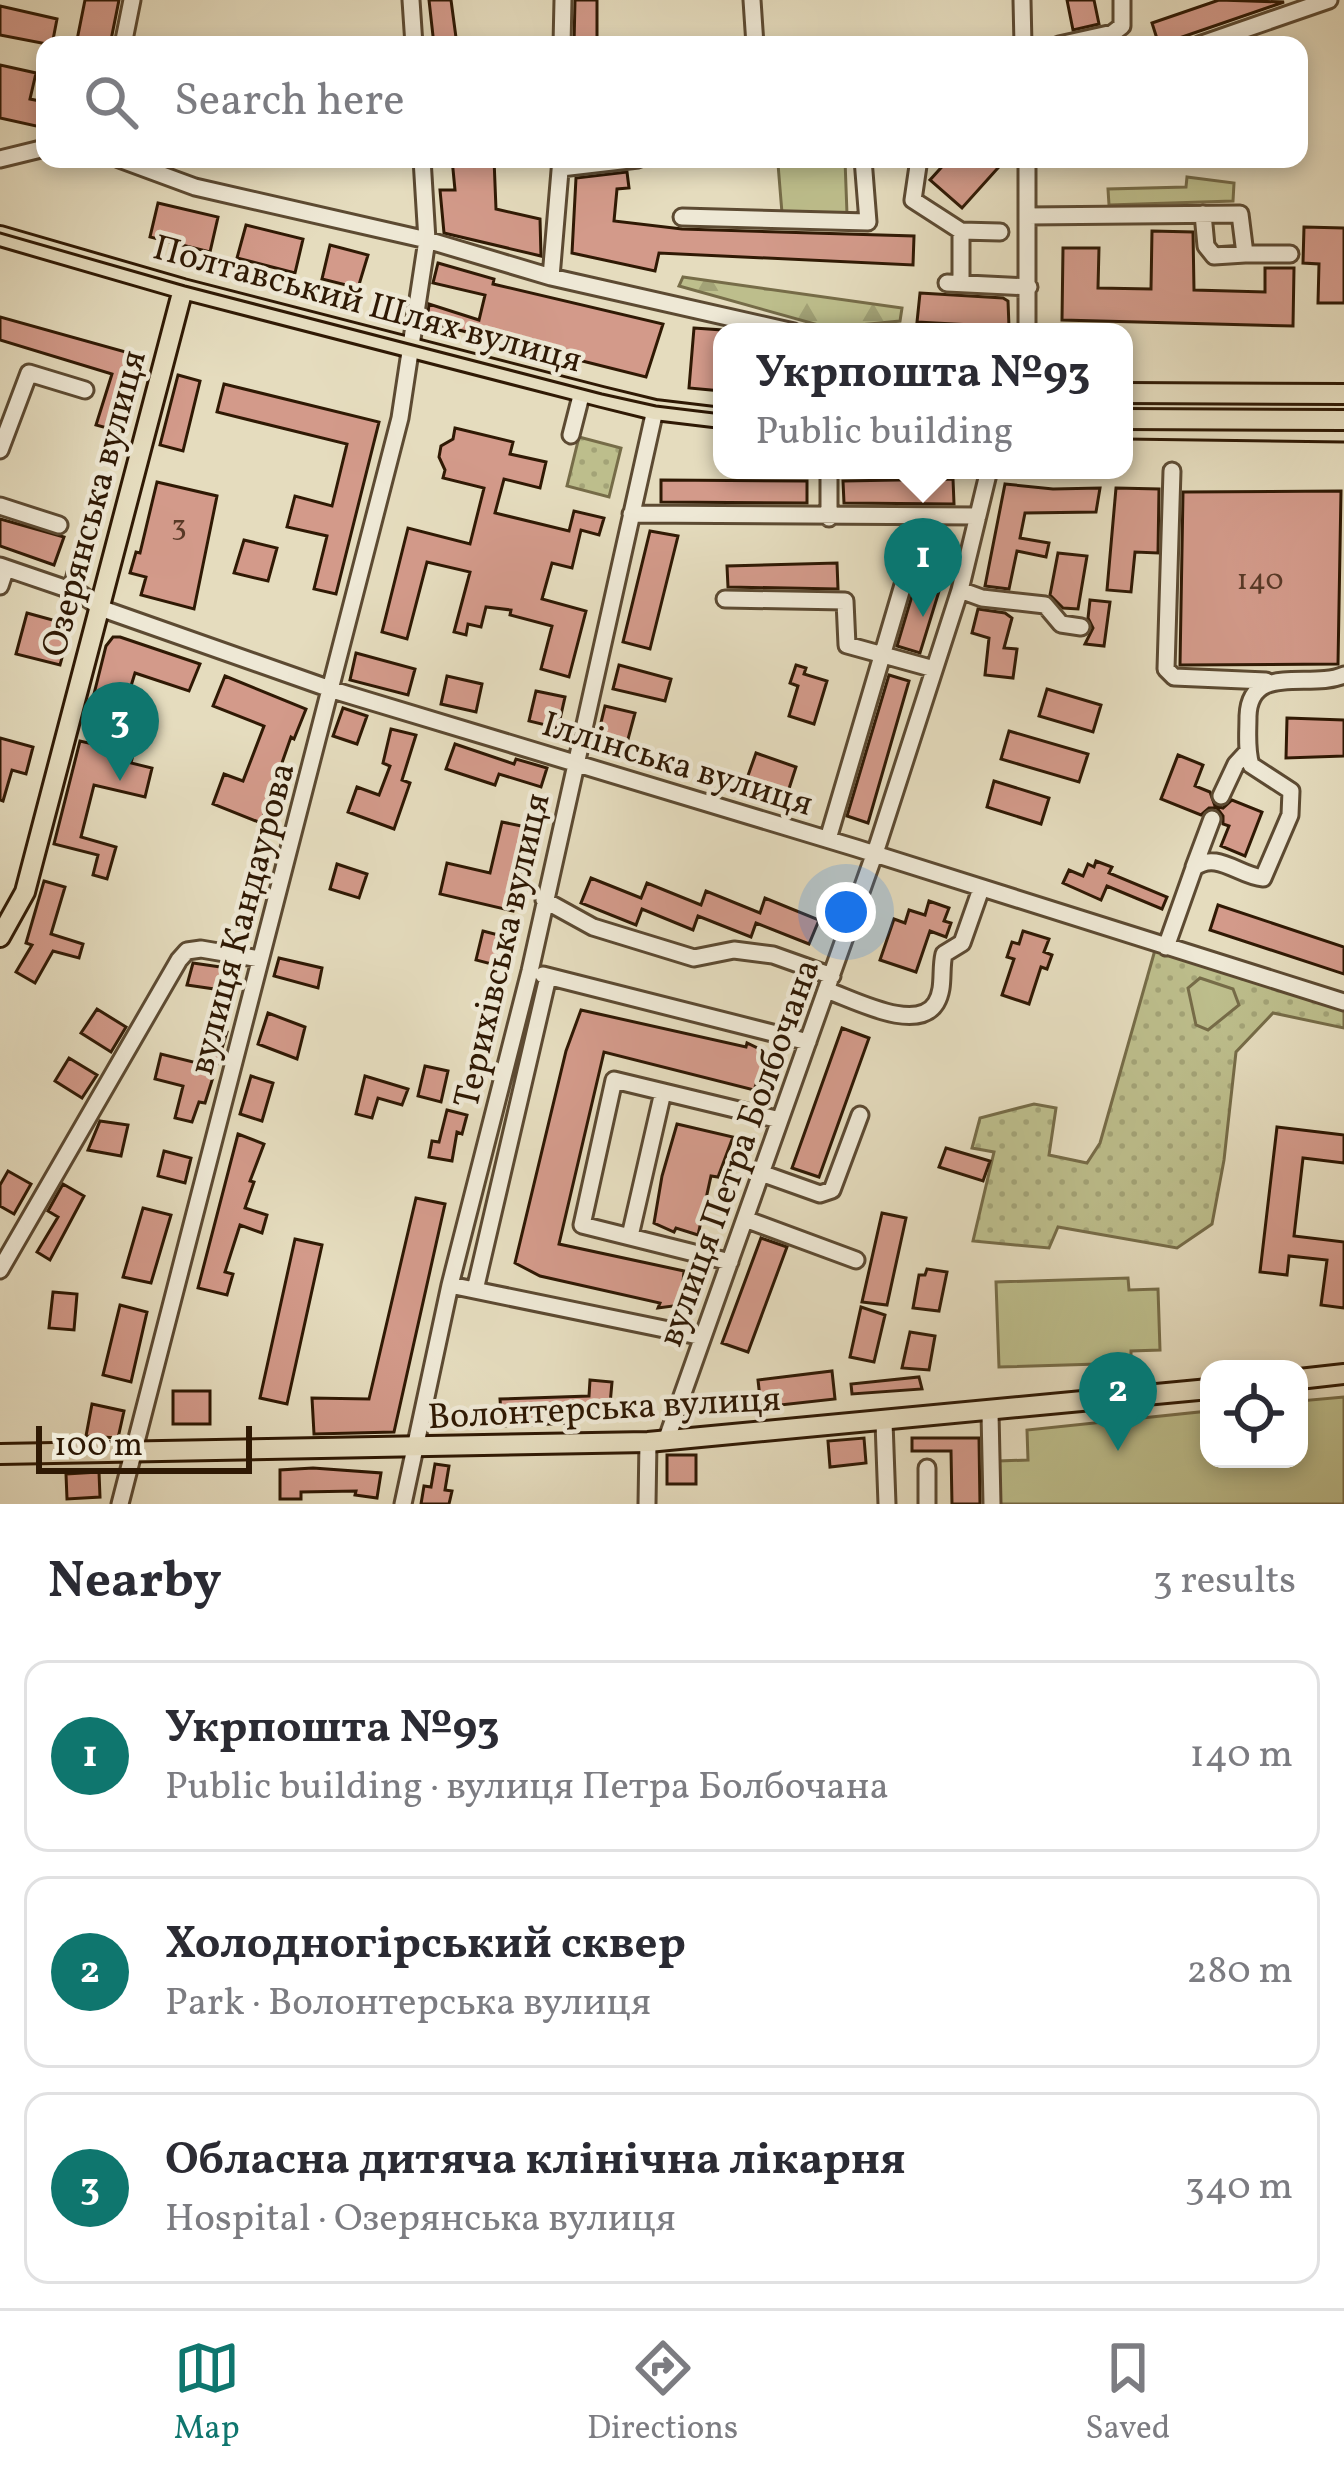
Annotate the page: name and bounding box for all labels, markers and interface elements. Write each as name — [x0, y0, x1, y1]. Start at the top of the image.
search box — [36, 36, 1308, 168]
icon: search — [78, 69, 144, 135]
text: Search here — [174, 71, 405, 134]
street label: Полтавський Шлях вулиця — [147, 225, 587, 387]
popup — [713, 323, 1133, 479]
text: Укрпошта №93 — [756, 343, 1090, 406]
street label: Озерянська вулиця — [31, 345, 161, 663]
text: Public building — [756, 406, 1014, 460]
house number: 3 — [171, 506, 187, 548]
pin: 1 — [884, 518, 962, 617]
house number: 140 — [1237, 560, 1283, 602]
pin: 3 — [81, 682, 159, 781]
street label: Іллінська вулиця — [535, 701, 818, 831]
street label: вулиця Кандаурова — [178, 757, 310, 1081]
street label: Терихівська вулиця — [443, 789, 564, 1113]
your location — [816, 882, 876, 942]
street label: вулиця Петра Болбочана — [647, 953, 834, 1354]
pin: 2 — [1079, 1352, 1157, 1451]
map controls — [1200, 1360, 1308, 1468]
button: locate — [1200, 1360, 1308, 1468]
street label: Волонтерська вулиця — [426, 1376, 782, 1444]
scale bar — [36, 1420, 252, 1473]
text: 100 m — [54, 1424, 143, 1470]
text: Nearby — [48, 1547, 222, 1618]
text: 3 results — [1153, 1555, 1296, 1609]
text: Укрпошта №93 — [165, 1698, 500, 1761]
text: 1 — [82, 1729, 98, 1783]
text: 140 m — [1190, 1729, 1293, 1783]
text: Public building · вулиця Петра Болбочана — [165, 1761, 889, 1815]
text: Холодногірський сквер — [165, 1914, 686, 1977]
text: 2 — [80, 1945, 100, 1999]
text: 280 m — [1186, 1945, 1293, 1999]
text: Park · Волонтерська вулиця — [165, 1977, 651, 2031]
text: Обласна дитяча клінічна лікарня — [165, 2130, 906, 2193]
text: 3 — [80, 2161, 100, 2215]
text: 340 m — [1185, 2161, 1293, 2215]
text: Hospital · Озерянська вулиця — [165, 2193, 676, 2247]
tab: Map — [174, 2335, 240, 2453]
tab: Directions — [587, 2335, 738, 2453]
tab: Saved — [1085, 2335, 1170, 2453]

